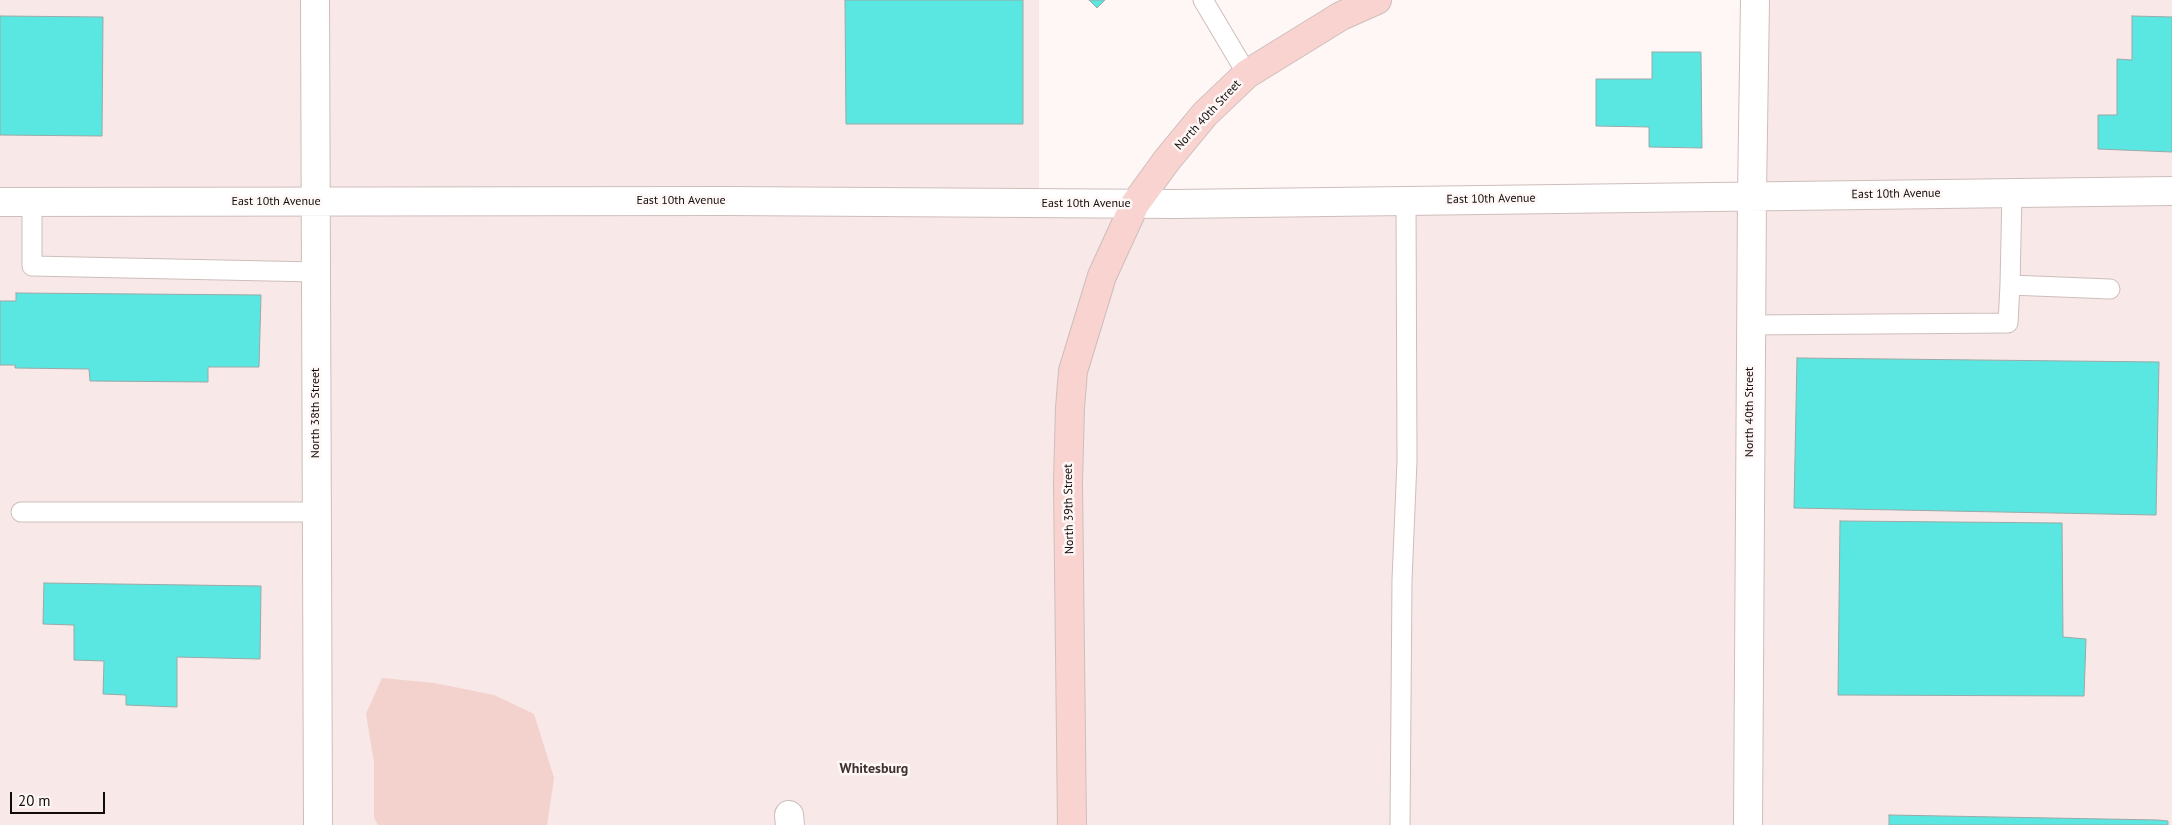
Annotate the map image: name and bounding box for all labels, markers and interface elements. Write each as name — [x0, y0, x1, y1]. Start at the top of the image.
street label: North 40th Street — [1172, 77, 1244, 153]
street label: East 10th Avenue — [1851, 186, 1941, 202]
street label: East 10th Avenue — [1446, 191, 1536, 207]
street label: East 10th Avenue — [636, 194, 726, 208]
street label: East 10th Avenue — [231, 195, 321, 209]
street label: East 10th Avenue — [1041, 197, 1131, 211]
street label: North 40th Street — [1743, 367, 1757, 457]
street label: North 38th Street — [309, 368, 323, 458]
street label: North 39th Street — [1061, 464, 1077, 554]
district label: Whitesburg — [840, 761, 908, 777]
scale bar — [12, 782, 108, 814]
text: 20 m — [18, 791, 51, 810]

